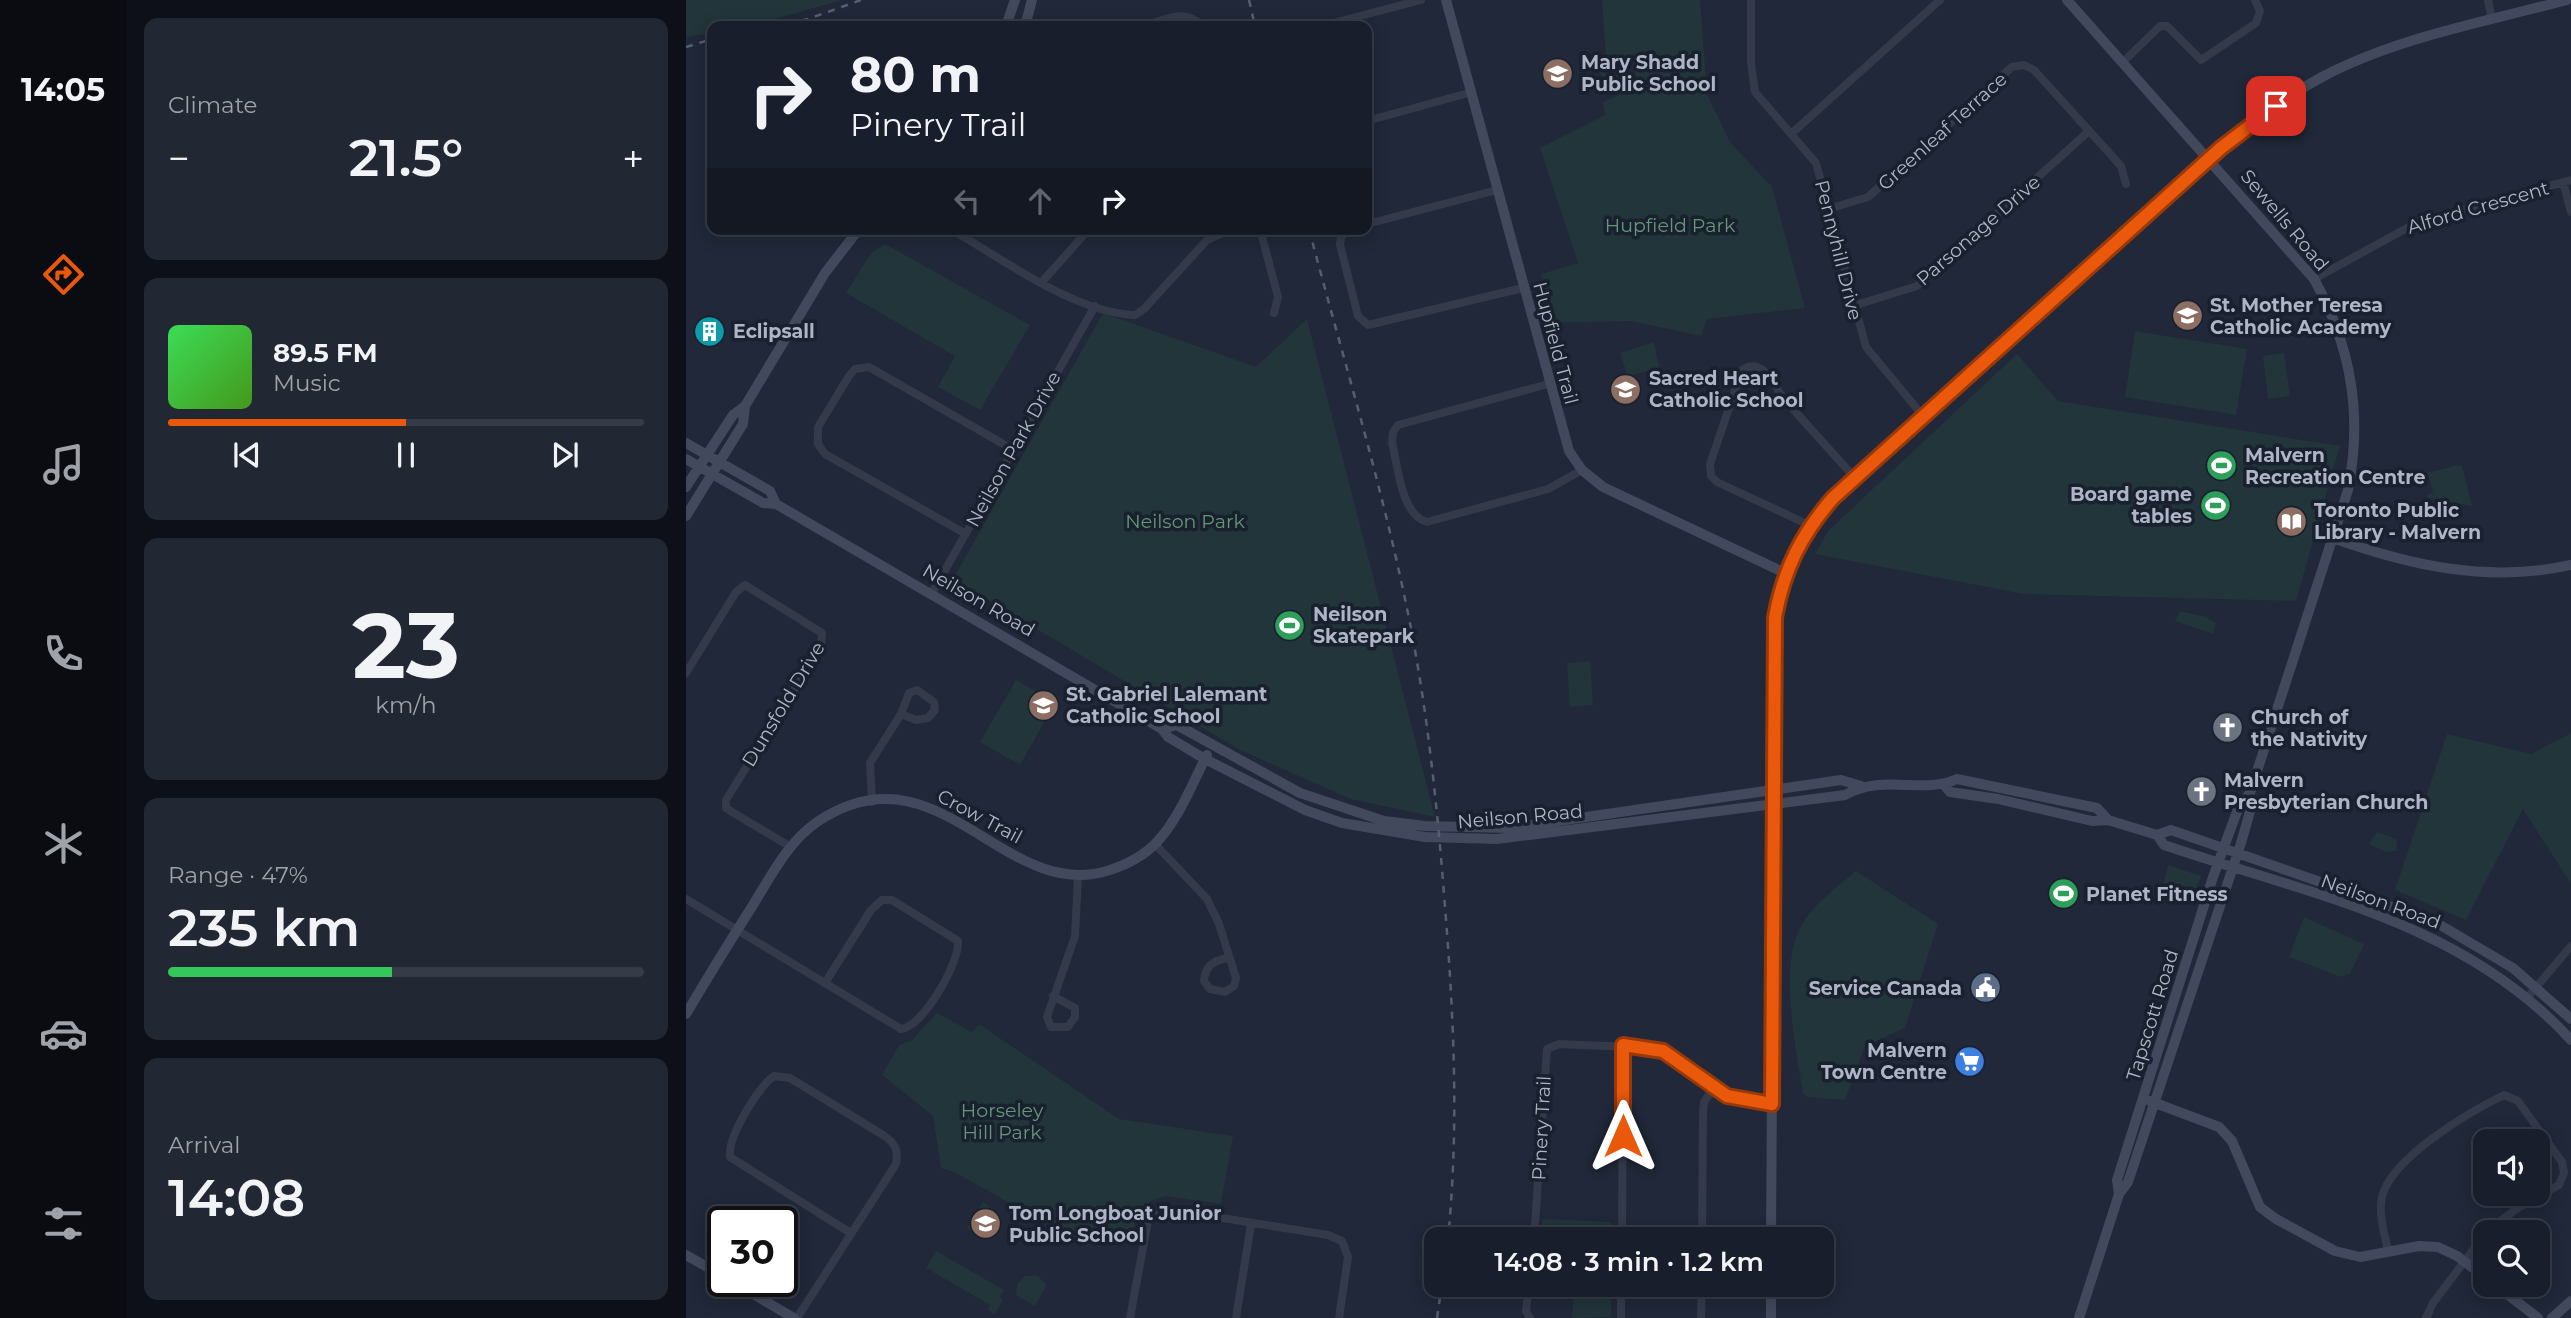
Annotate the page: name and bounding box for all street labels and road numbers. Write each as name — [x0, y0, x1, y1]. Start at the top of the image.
street label: Greenleaf Terrace — [1873, 67, 2012, 195]
street label: Sewells Road — [2236, 165, 2334, 276]
street label: Parsonage Drive — [1912, 170, 2045, 290]
street label: Alford Crescent — [2405, 176, 2552, 239]
street label: Pennyhill Drive — [1810, 178, 1867, 322]
street label: Hupfield Trail — [1528, 279, 1583, 407]
street label: Neilson Park Drive — [961, 367, 1066, 531]
street label: Neilson Road — [919, 559, 1039, 642]
street label: Dunsfold Drive — [737, 638, 830, 771]
street label: Crow Trail — [933, 784, 1026, 848]
street label: Neilson Road — [1456, 800, 1584, 833]
street label: Neilson Road — [2318, 869, 2444, 934]
street label: Tapscott Road — [2122, 947, 2183, 1084]
street label: Pinery Trail — [1527, 1075, 1556, 1181]

